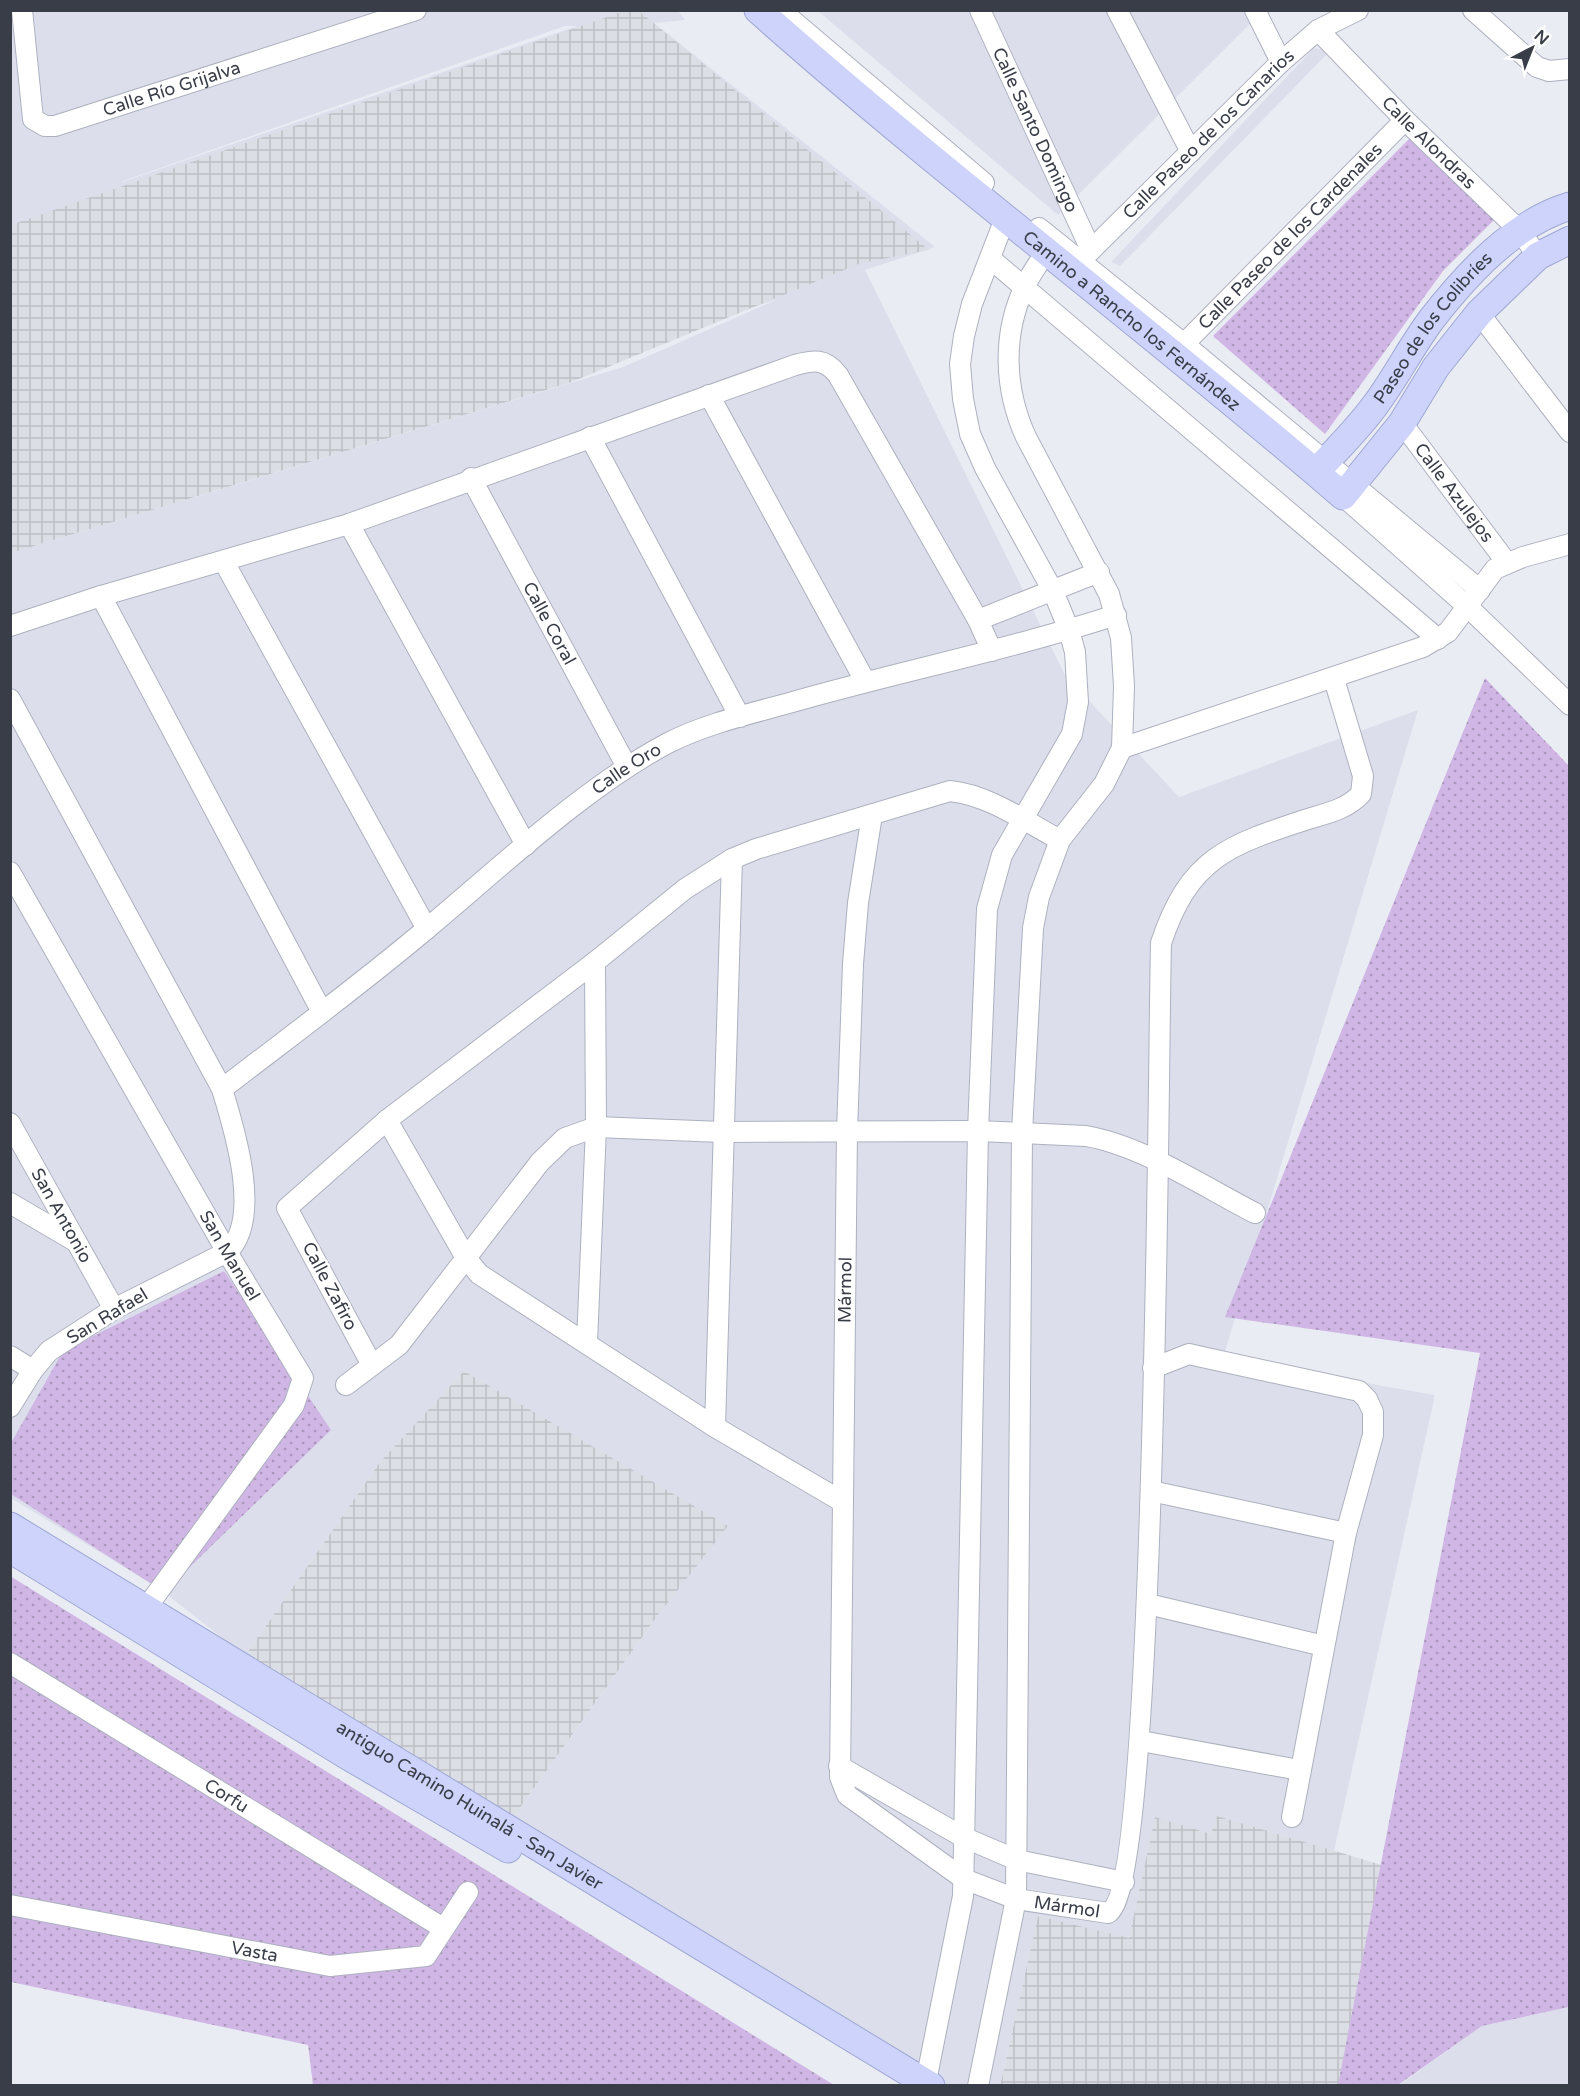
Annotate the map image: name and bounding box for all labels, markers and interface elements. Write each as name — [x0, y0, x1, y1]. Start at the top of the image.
north arrow — [1502, 18, 1562, 78]
text: N — [1530, 26, 1553, 49]
street label: Calle Santo Domingo — [988, 44, 1083, 216]
street label: Calle Paseo de los Canarios — [1118, 44, 1299, 224]
street label: Calle Río Grijalva — [100, 56, 243, 121]
street label: Calle Alondras — [1377, 92, 1481, 194]
street label: Calle Paseo de los Cardenales — [1194, 139, 1387, 334]
street label: Camino a Rancho los Fernández — [1018, 226, 1245, 416]
street label: Paseo de los Colibríes — [1369, 247, 1497, 408]
street label: Calle Azulejos — [1410, 439, 1499, 547]
street label: Calle Coral — [518, 578, 581, 669]
street label: Calle Oro — [587, 738, 665, 799]
street label: San Antonio — [26, 1164, 97, 1267]
street label: San Manuel — [195, 1207, 265, 1305]
street label: Calle Zafiro — [298, 1238, 362, 1334]
street label: Mármol — [833, 1257, 857, 1323]
street label: San Rafael — [62, 1283, 152, 1349]
street label: antiguo Camino Huinalá - San Javier — [332, 1716, 607, 1895]
street label: Corfu — [200, 1774, 253, 1817]
street label: Mármol — [1032, 1891, 1101, 1923]
street label: Vasta — [229, 1936, 280, 1967]

